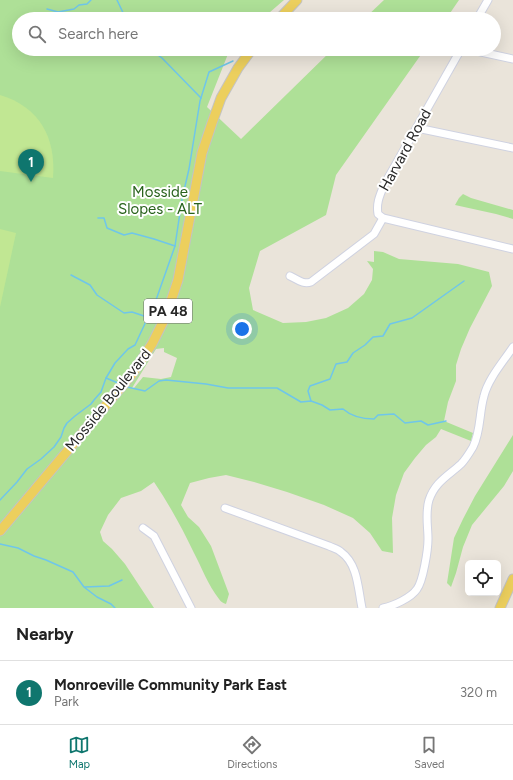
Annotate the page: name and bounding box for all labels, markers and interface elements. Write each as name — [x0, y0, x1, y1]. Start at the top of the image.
search box — [12, 12, 501, 56]
icon: search — [26, 23, 48, 45]
text: Search here — [58, 25, 138, 43]
street label: Harvard Road — [375, 106, 435, 194]
pin: 1 — [18, 149, 44, 182]
park label: Mosside Slopes - ALT — [118, 183, 203, 218]
road number: PA 48 — [144, 299, 192, 323]
your location — [232, 319, 252, 339]
street label: Mosside Boulevard — [61, 345, 155, 455]
map controls — [465, 560, 501, 596]
button: locate — [465, 560, 501, 596]
text: Nearby — [16, 624, 74, 644]
text: Monroeville Community Park East — [54, 676, 287, 694]
text: 1 — [26, 685, 32, 700]
text: 320 m — [460, 685, 497, 700]
text: Park — [54, 694, 79, 709]
tab: Map — [68, 734, 90, 771]
tab: Directions — [227, 734, 277, 771]
tab: Saved — [414, 734, 445, 771]

